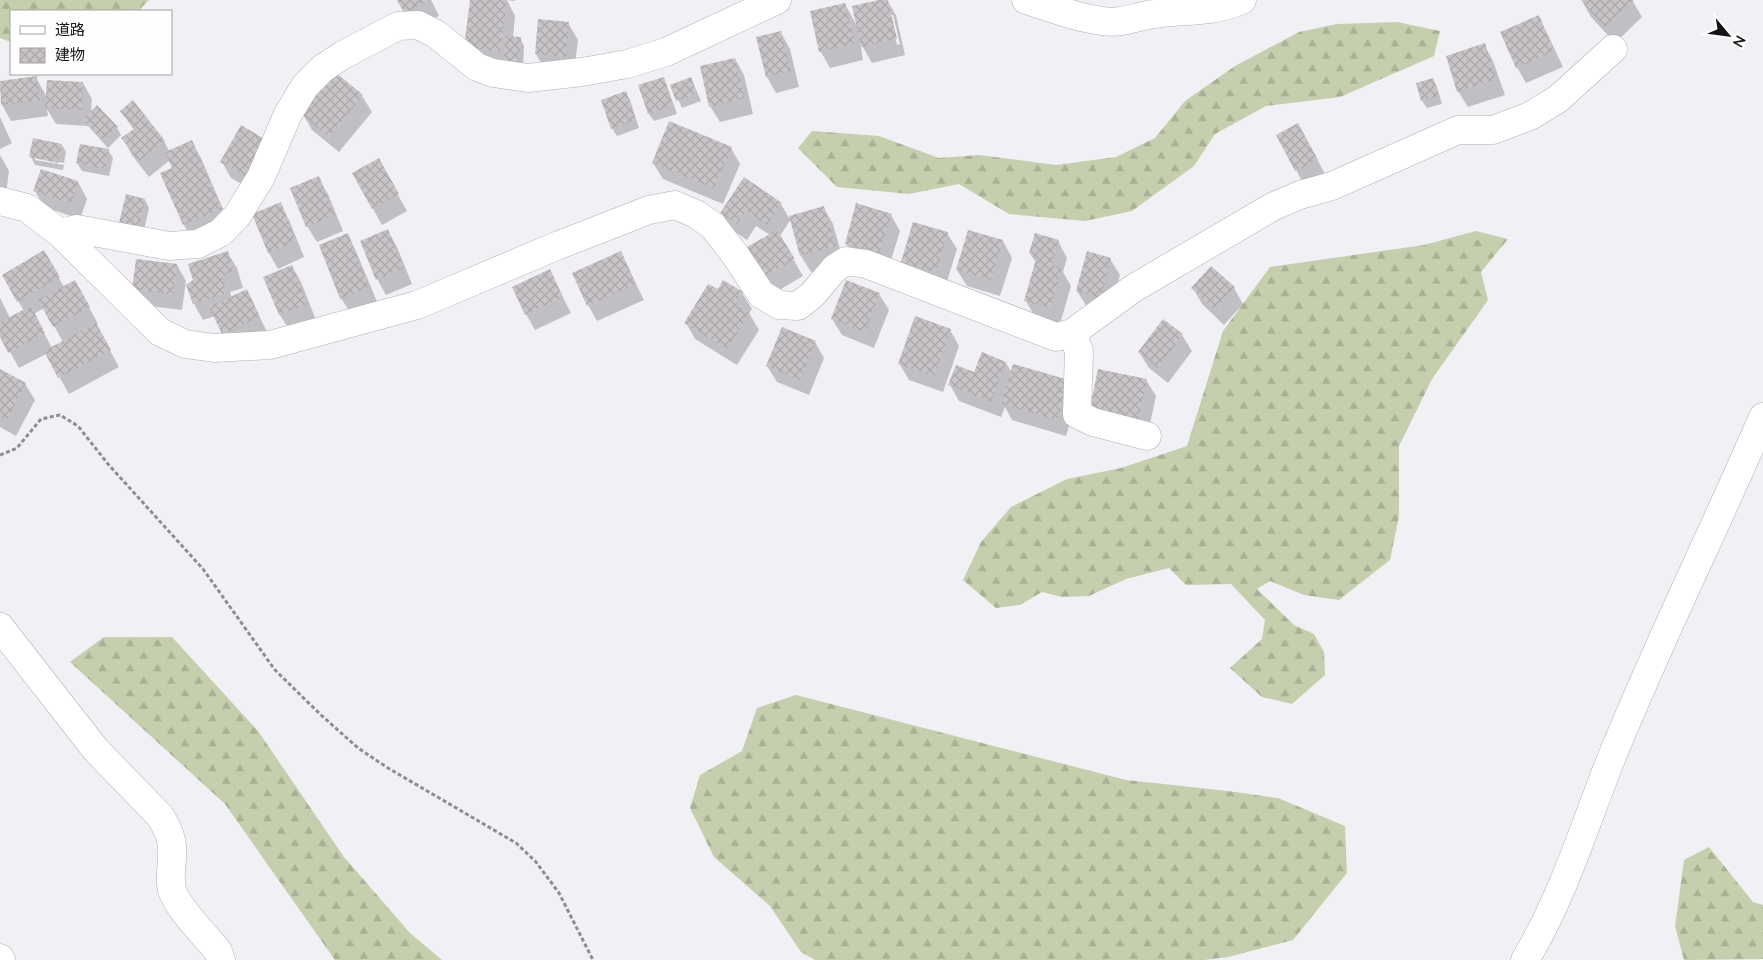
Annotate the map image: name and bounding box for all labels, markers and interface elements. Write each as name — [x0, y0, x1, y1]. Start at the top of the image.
legend — [10, 10, 172, 75]
north arrow — [1703, 10, 1753, 60]
text: 道路 — [55, 20, 85, 38]
text: N — [1730, 33, 1750, 50]
text: 建物 — [55, 45, 85, 63]

